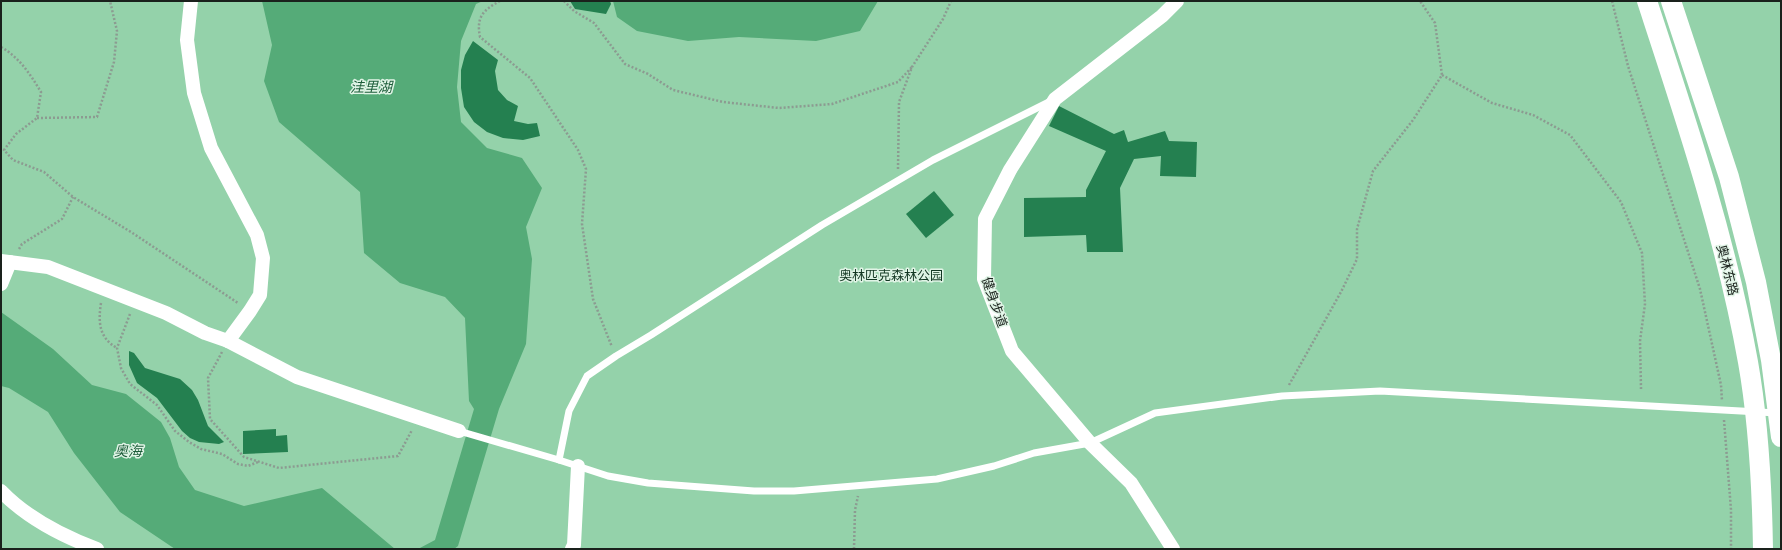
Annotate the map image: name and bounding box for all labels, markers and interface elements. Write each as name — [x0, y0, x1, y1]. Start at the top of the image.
water label: 洼里湖 — [350, 78, 394, 96]
street label: 奥林东路 — [1714, 243, 1742, 297]
park label: 奥林匹克森林公园 — [839, 267, 943, 283]
street label: 健身步道 — [979, 275, 1011, 329]
water label: 奥海 — [114, 442, 144, 460]

